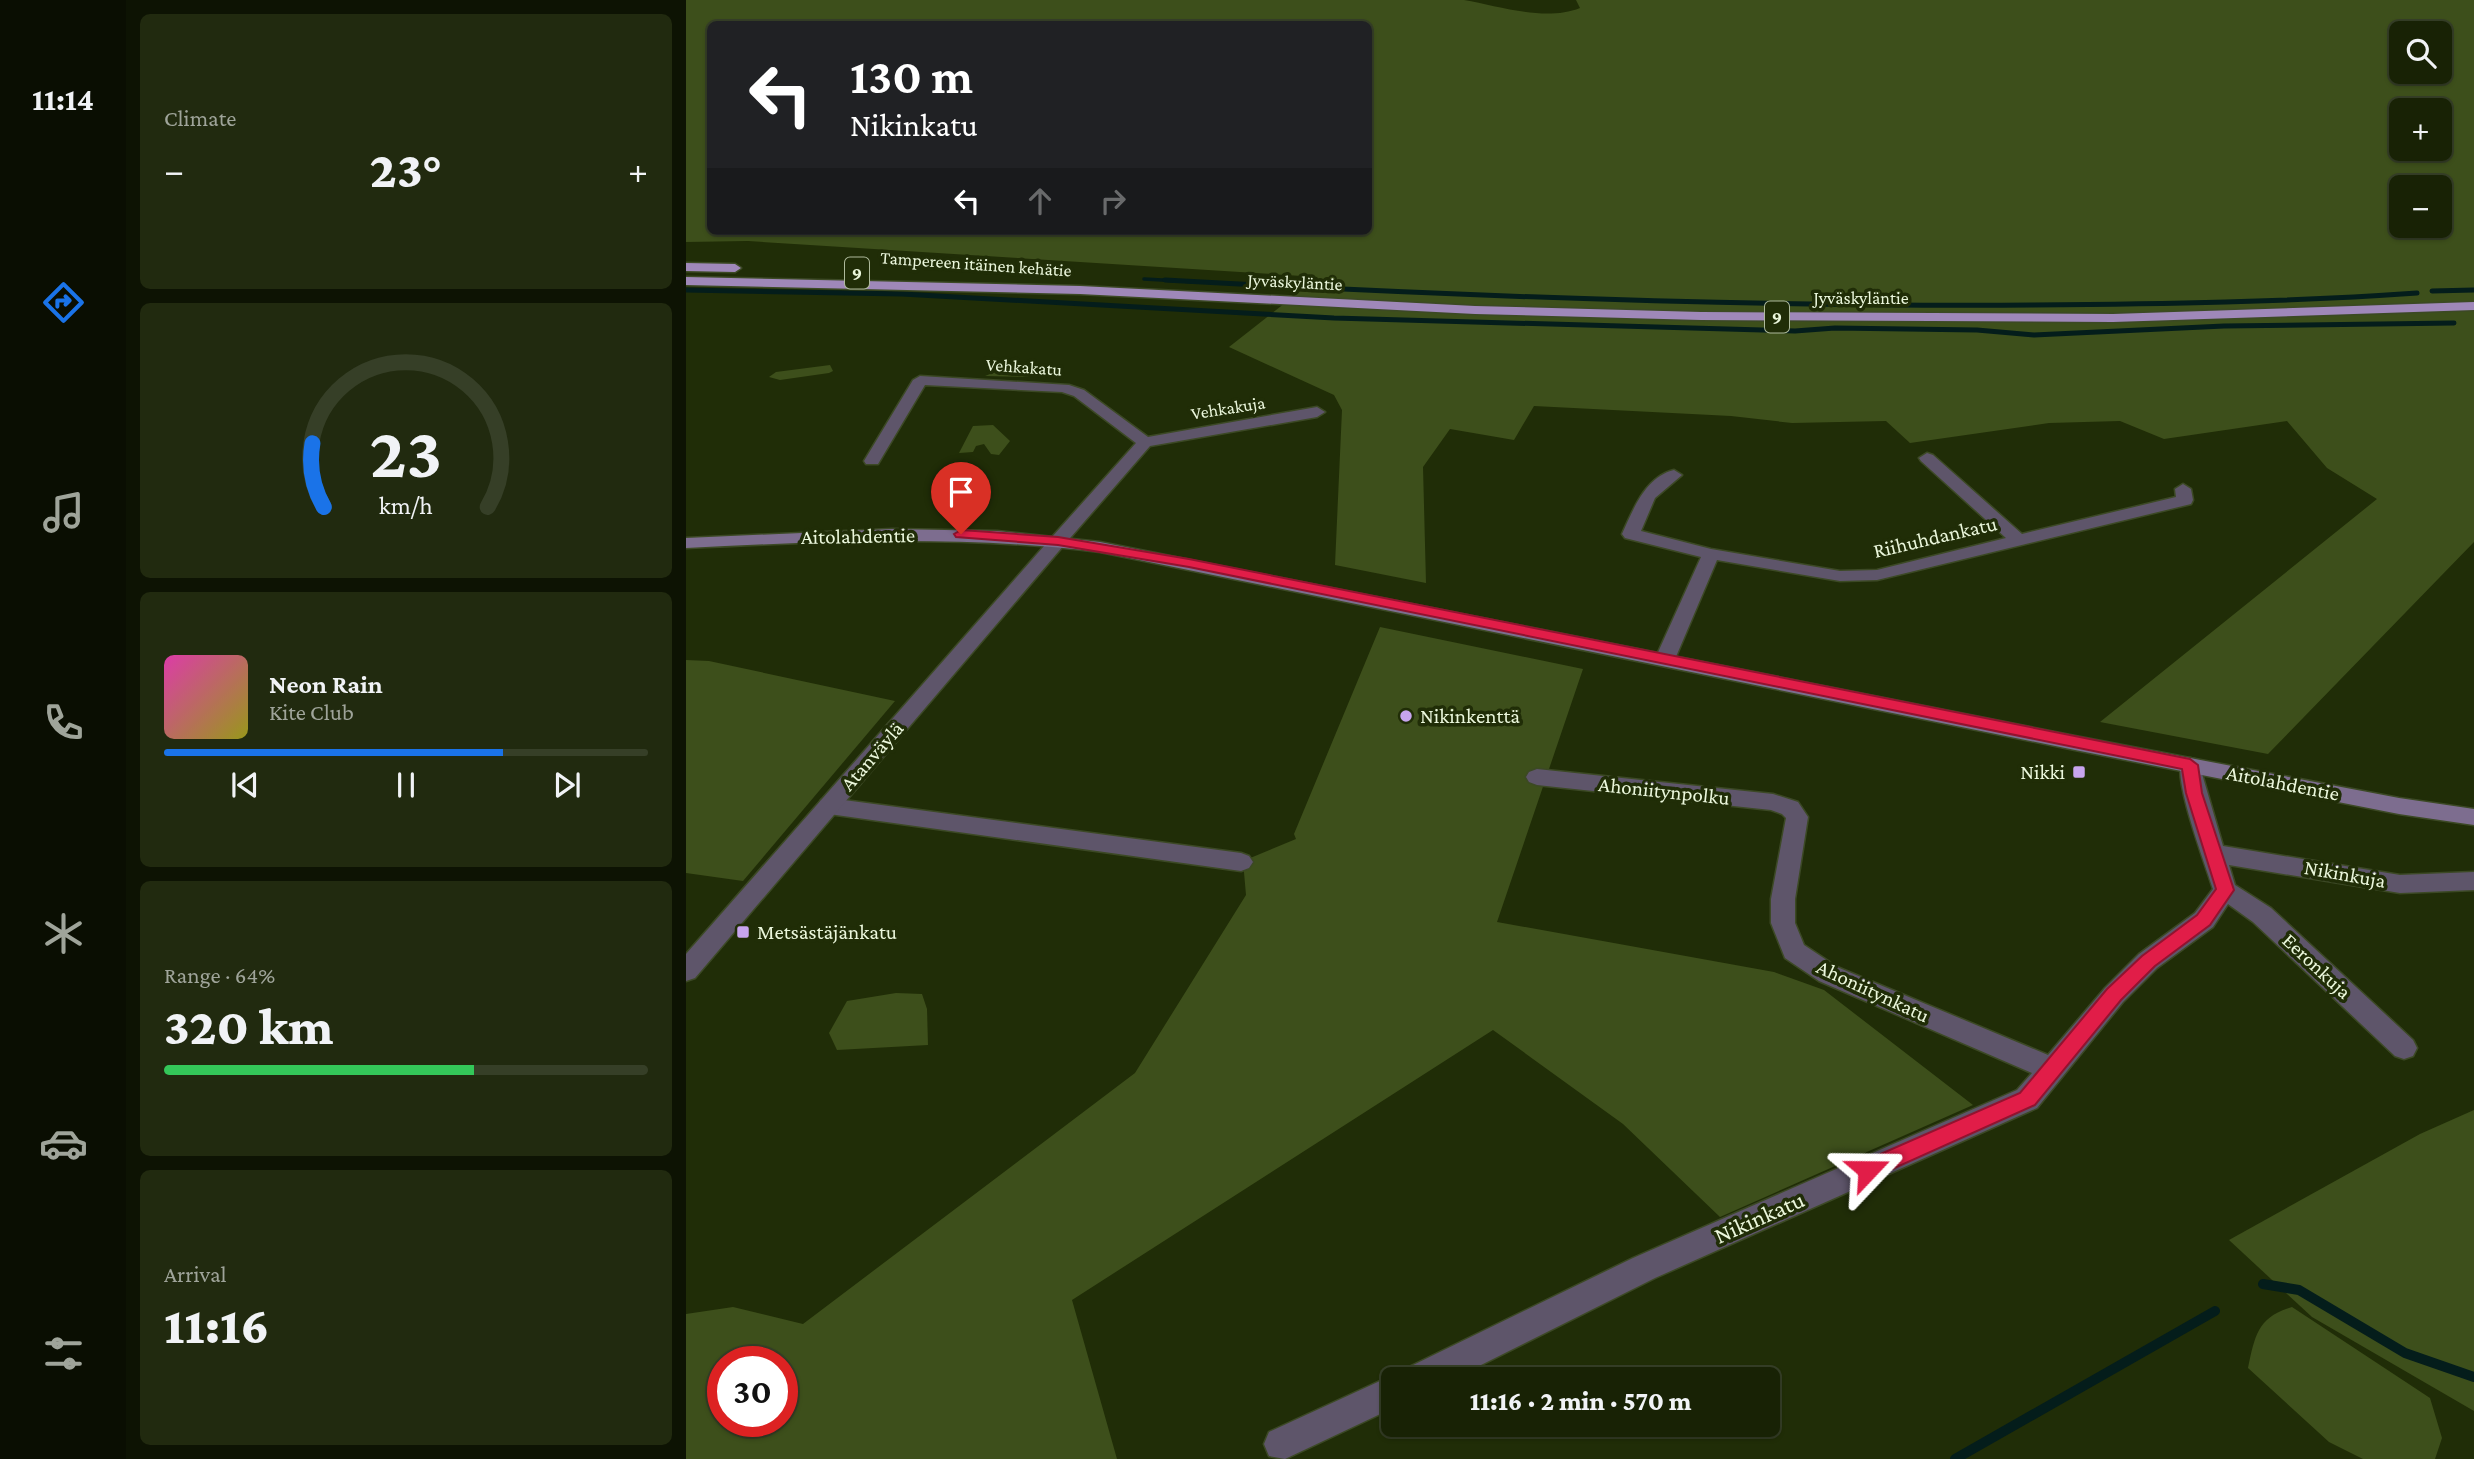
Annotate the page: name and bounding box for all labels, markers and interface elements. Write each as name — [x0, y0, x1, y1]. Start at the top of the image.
map controls — [2389, 21, 2452, 238]
button: search — [2389, 21, 2452, 84]
icon: left — [735, 49, 826, 140]
text: 130 m — [850, 49, 973, 104]
text: 11:14 — [32, 81, 94, 117]
button: + — [2389, 98, 2452, 161]
text: Climate — [164, 105, 236, 131]
text: Nikinkatu — [850, 107, 978, 143]
text: 23° — [370, 140, 442, 198]
text: − — [164, 149, 184, 191]
text: + — [628, 149, 648, 191]
button: − — [2389, 175, 2452, 238]
icon: left — [948, 182, 986, 220]
icon: ahead — [1021, 182, 1059, 220]
icon: right — [1094, 182, 1132, 220]
street label: Tampereen itäinen kehätie — [880, 247, 1072, 281]
road number: 9 — [845, 258, 869, 288]
street label: Jyväskyläntie — [1245, 269, 1343, 294]
icon: directions — [39, 278, 88, 327]
street label: Jyväskyläntie — [1811, 288, 1909, 308]
road number: 9 — [1765, 302, 1789, 332]
street label: Vehkakatu — [985, 354, 1063, 380]
street label: Vehkakuja — [1190, 392, 1267, 425]
text: 23 — [370, 412, 442, 493]
pin — [931, 462, 991, 534]
icon: arrive — [942, 473, 980, 511]
icon: music — [39, 488, 88, 537]
text: km/h — [379, 491, 433, 518]
street label: Riihuhdankatu — [1871, 511, 1999, 563]
street label: Aitolahdentie — [801, 523, 915, 549]
text: Neon Rain — [269, 670, 383, 699]
icon: phone — [39, 698, 88, 747]
text: Kite Club — [269, 699, 354, 725]
place label: Nikinkenttä — [1420, 704, 1520, 728]
marker: Nikinkenttä — [1398, 708, 1414, 724]
street label: Atanväylä — [836, 716, 909, 795]
place label: Nikki — [2020, 760, 2066, 784]
street label: Aitolahdentie — [2225, 760, 2341, 806]
marker: Nikki — [2071, 764, 2087, 780]
icon: previous — [226, 766, 264, 804]
icon: pause — [387, 766, 425, 804]
icon: next — [548, 766, 586, 804]
street label: Ahoniitynpolku — [1597, 772, 1731, 810]
street label: Nikinkuja — [2302, 855, 2388, 893]
icon: climate — [39, 909, 88, 958]
place label: Metsästäjänkatu — [757, 920, 897, 944]
marker: Metsästäjänkatu — [735, 924, 751, 940]
street label: Eeronkuja — [2278, 928, 2357, 1004]
street label: Ahoniitynkatu — [1813, 954, 1933, 1028]
text: Range · 64% — [164, 962, 275, 988]
text: 320 km — [164, 997, 333, 1055]
icon: car — [39, 1119, 88, 1168]
position arrow — [1831, 1133, 1905, 1207]
street label: Nikinkatu — [1710, 1185, 1809, 1249]
text: Arrival — [164, 1261, 227, 1287]
text: 11:16 — [164, 1296, 269, 1354]
icon: filters — [39, 1329, 88, 1378]
speed limit sign: 30 — [707, 1346, 798, 1437]
text: 11:16 · 2 min · 570 m — [1470, 1387, 1691, 1416]

